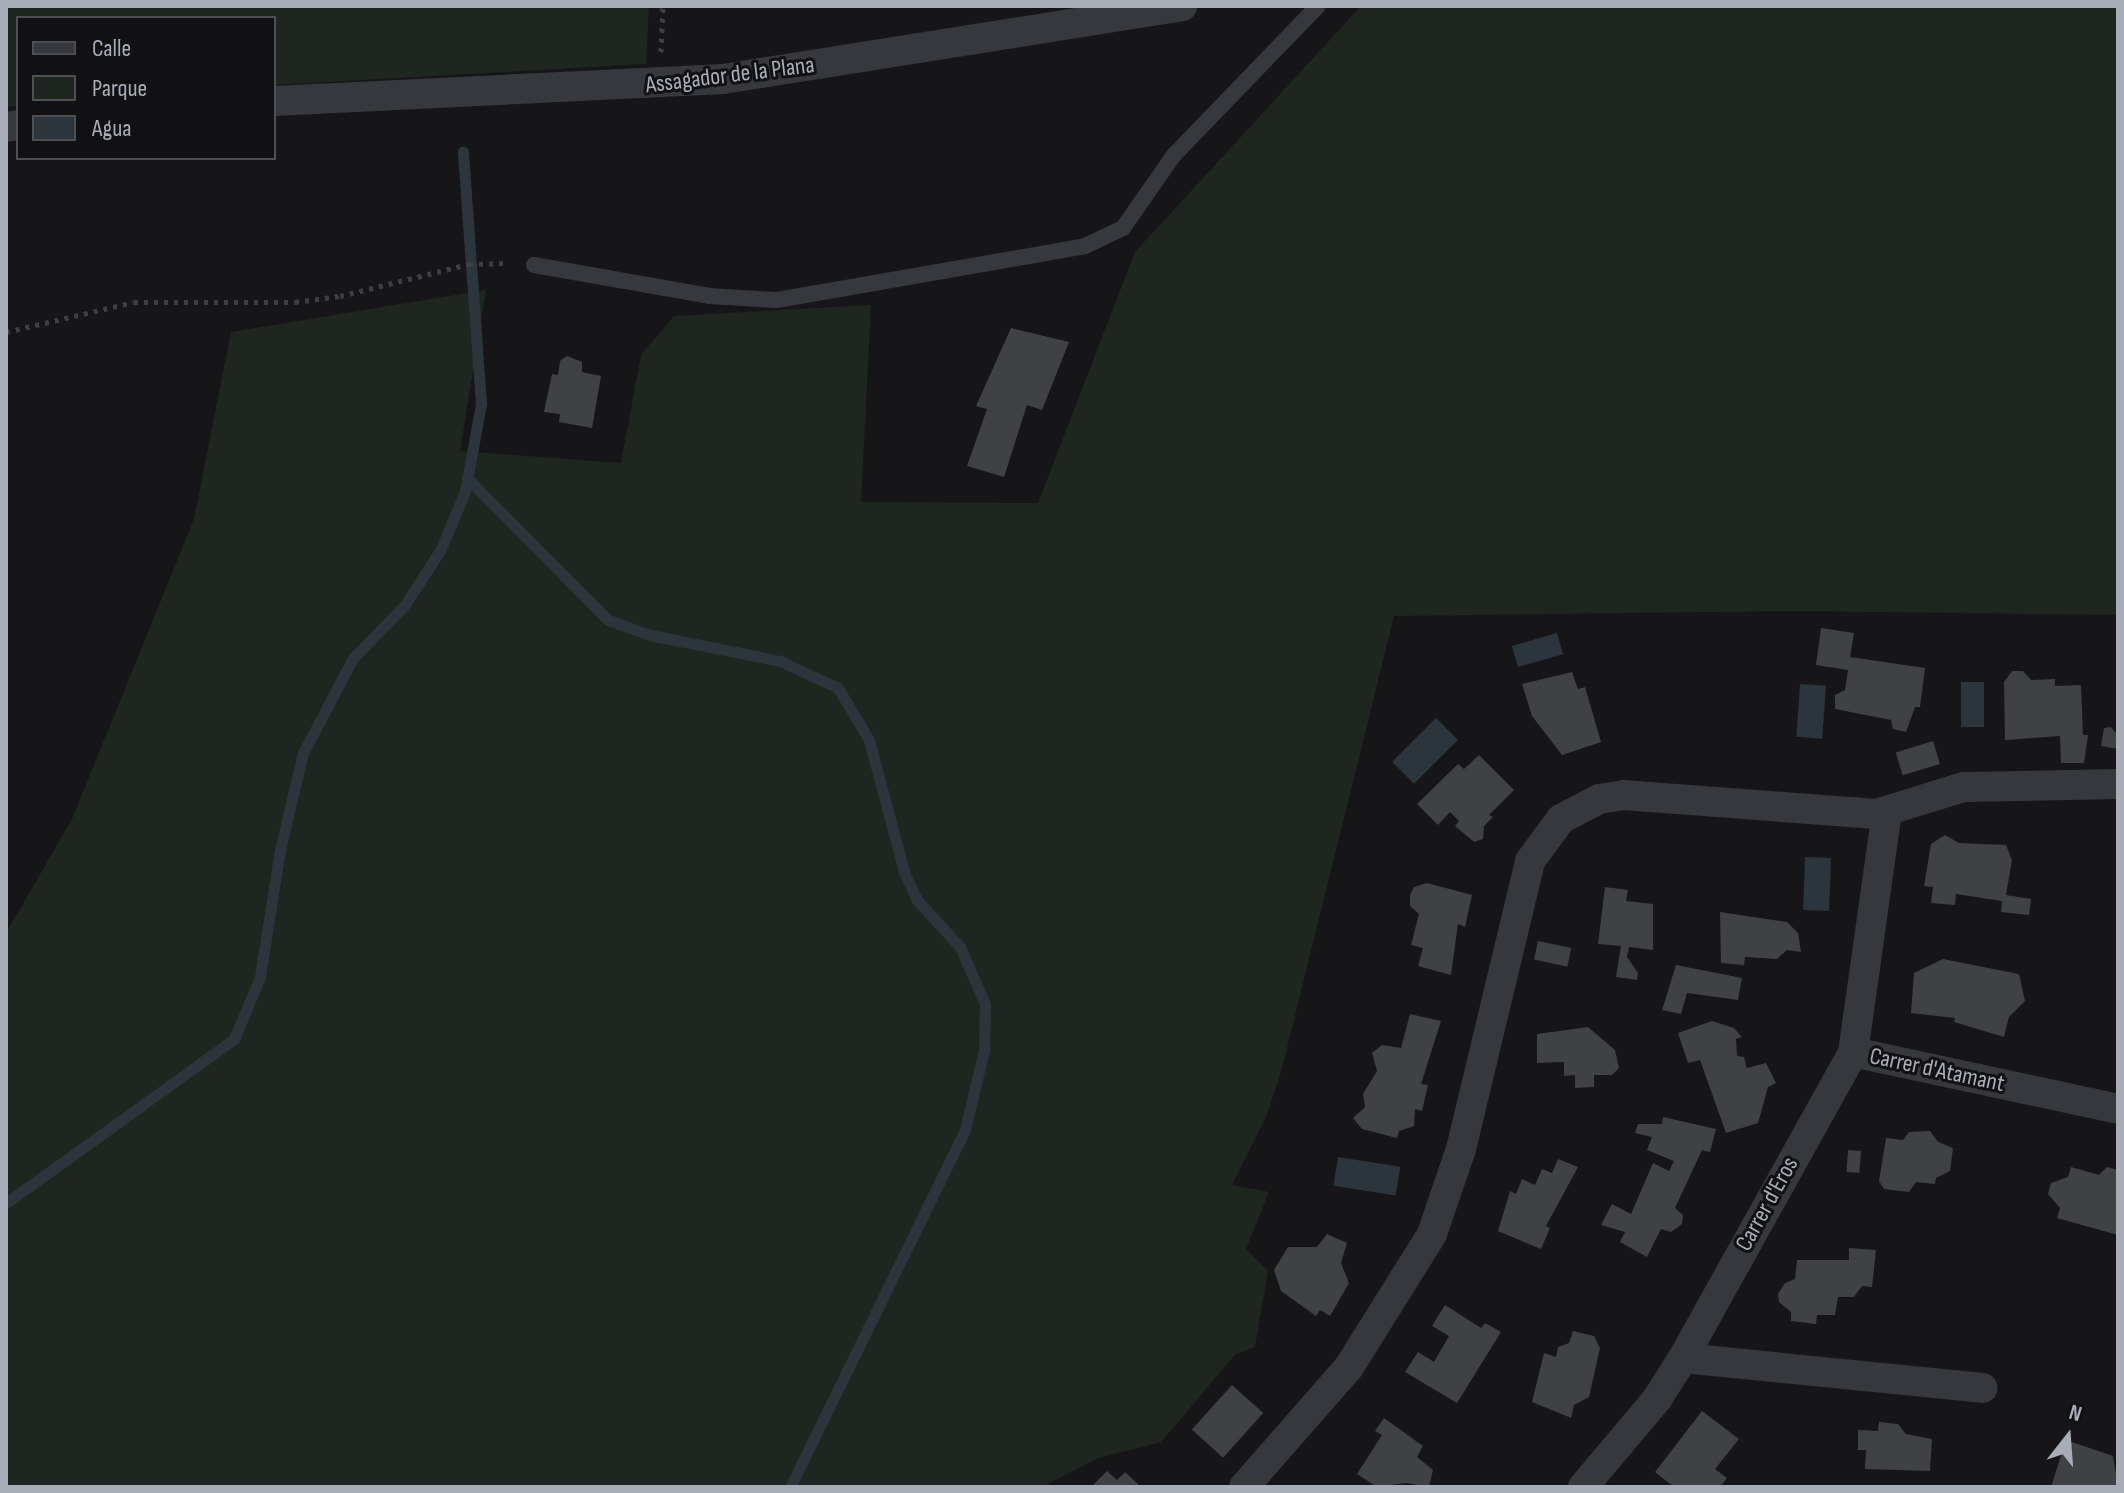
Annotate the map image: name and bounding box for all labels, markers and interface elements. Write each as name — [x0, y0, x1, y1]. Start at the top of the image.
legend — [16, 16, 276, 160]
text: Calle — [92, 34, 131, 63]
street label: Assagador de la Plana — [644, 50, 816, 100]
text: Parque — [92, 74, 147, 103]
text: Agua — [92, 114, 131, 143]
street label: Carrer d'Atamant — [1867, 1042, 2007, 1098]
street label: Carrer d'Eros — [1729, 1152, 1805, 1256]
north arrow — [2028, 1397, 2108, 1477]
text: N — [2066, 1399, 2085, 1428]

